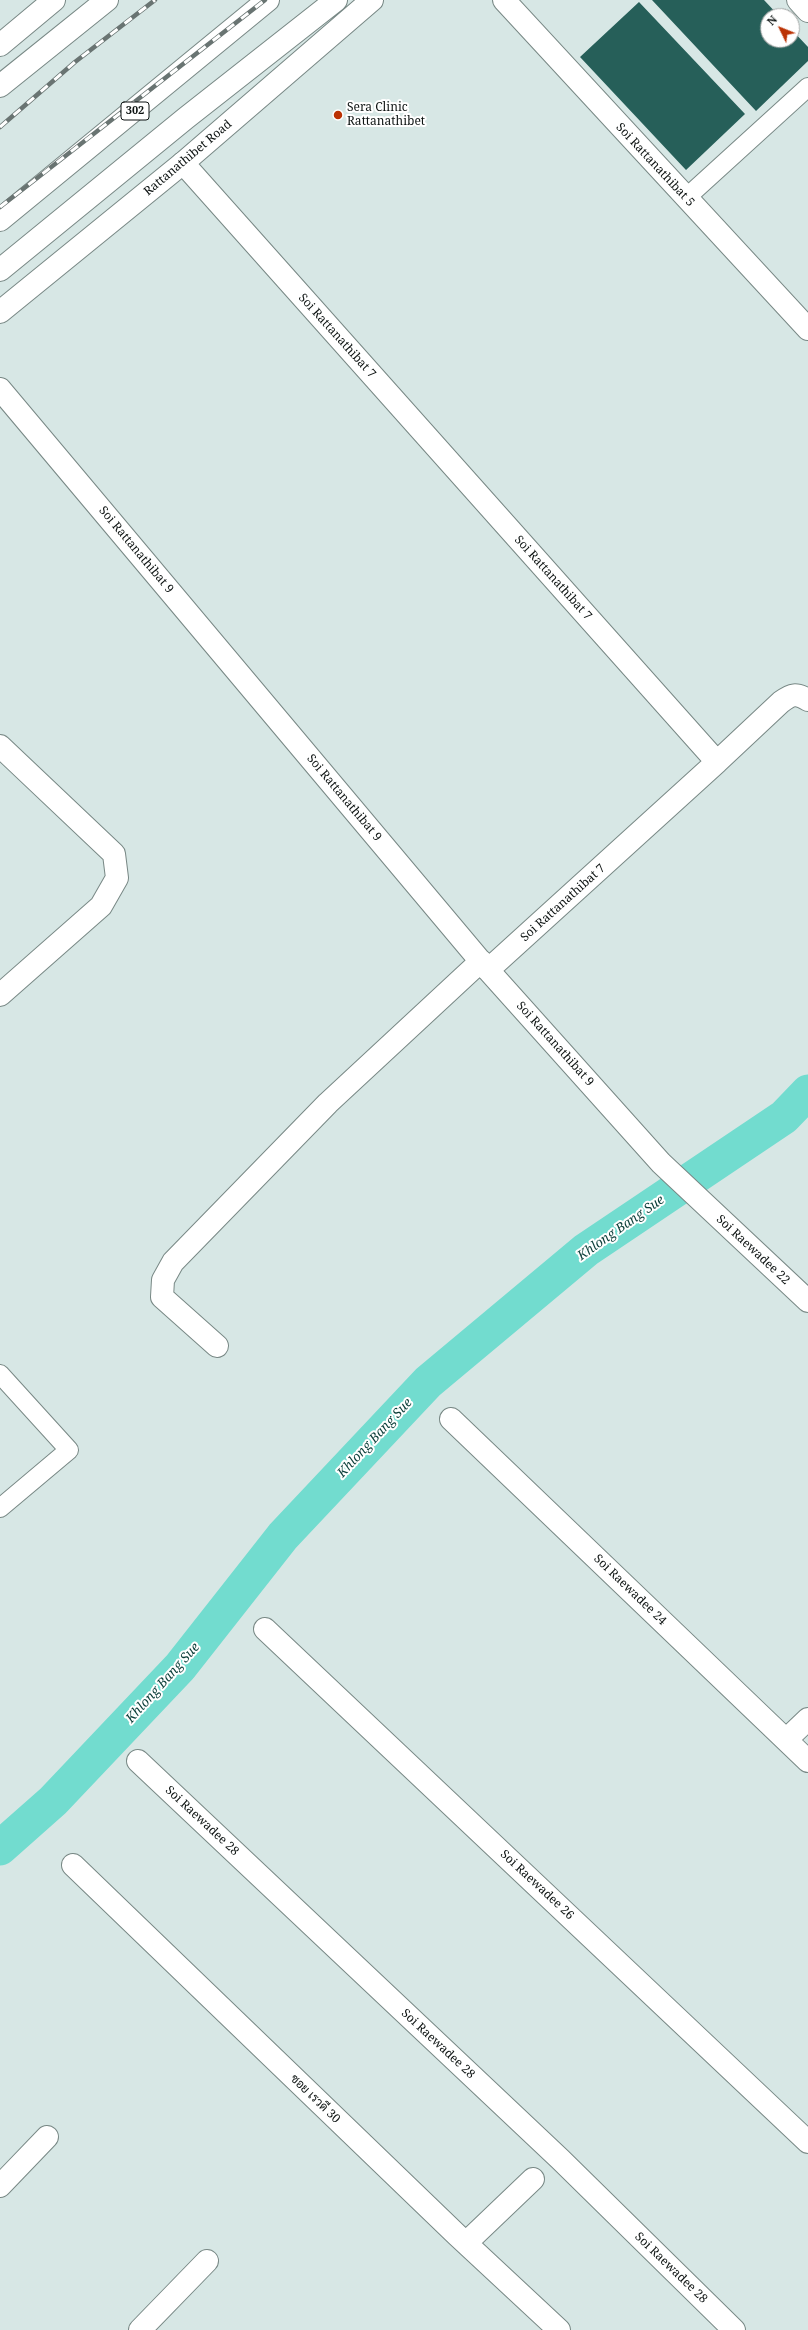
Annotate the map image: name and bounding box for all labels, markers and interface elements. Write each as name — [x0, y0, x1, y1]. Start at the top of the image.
north arrow — [760, 8, 800, 48]
text: N — [763, 12, 780, 28]
place label: Sera Clinic Rattanathibet — [347, 101, 425, 129]
road number: 302 — [121, 102, 149, 120]
marker: Sera Clinic Rattanathibet — [332, 109, 344, 121]
street label: Rattanathibet Road — [141, 117, 235, 199]
street label: Soi Rattanathibat 5 — [613, 120, 697, 210]
street label: Soi Rattanathibat 7 — [295, 291, 379, 381]
street label: Soi Rattanathibat 9 — [96, 504, 176, 596]
street label: Soi Rattanathibat 7 — [511, 533, 595, 623]
street label: Soi Rattanathibat 9 — [304, 752, 384, 844]
street label: Soi Rattanathibat 7 — [518, 861, 608, 945]
street label: Soi Rattanathibat 9 — [513, 999, 597, 1089]
water label: Khlong Bang Sue — [575, 1192, 667, 1264]
street label: Soi Raewadee 22 — [713, 1212, 793, 1288]
water label: Khlong Bang Sue — [334, 1395, 416, 1481]
street label: Soi Raewadee 24 — [591, 1552, 669, 1628]
water label: Khlong Bang Sue — [123, 1640, 203, 1726]
street label: Soi Raewadee 28 — [162, 1783, 242, 1859]
street label: Soi Raewadee 26 — [497, 1847, 577, 1923]
street label: Soi Raewadee 28 — [398, 2006, 478, 2082]
street label: ซอย เรวดี 30 — [287, 2072, 343, 2126]
street label: Soi Raewadee 28 — [632, 2230, 710, 2306]

